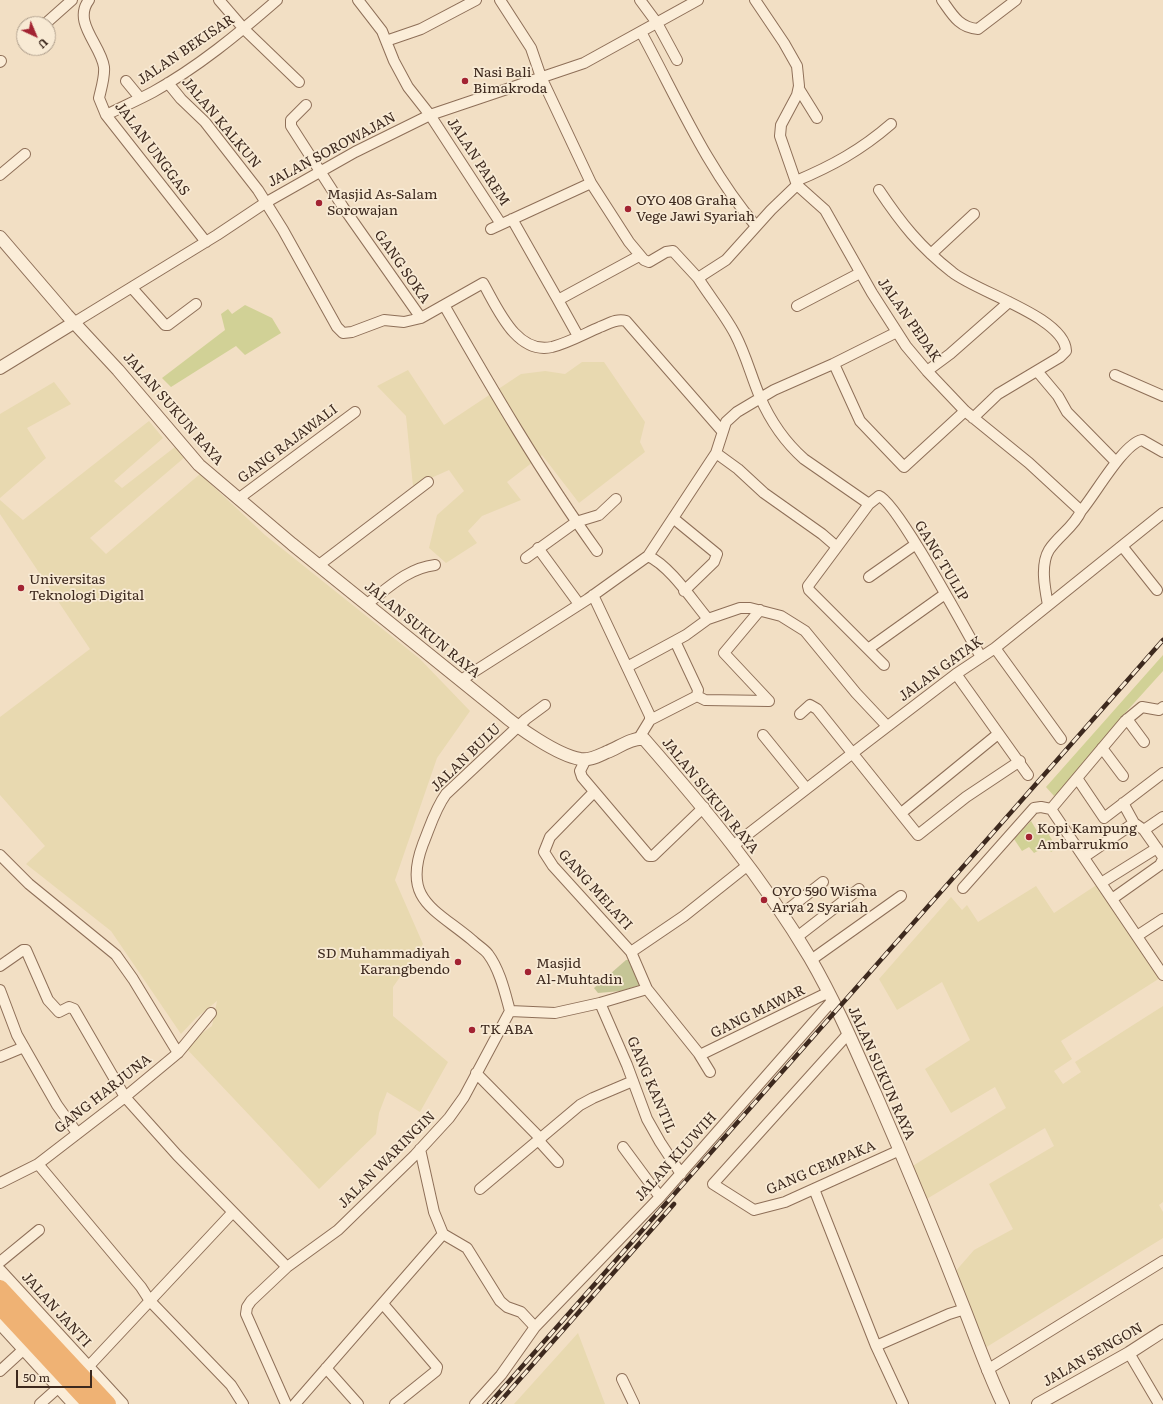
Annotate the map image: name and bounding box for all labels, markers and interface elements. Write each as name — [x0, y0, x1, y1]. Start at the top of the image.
street label: JALAN BEKISAR — [134, 11, 238, 89]
north arrow — [16, 16, 56, 56]
text: U — [35, 35, 52, 53]
place label: Nasi Bali Bimakroda — [473, 65, 547, 98]
street label: JALAN KALKUN — [178, 74, 264, 172]
marker: Nasi Bali Bimakroda — [460, 76, 470, 86]
street label: JALAN UNGGAS — [111, 99, 193, 199]
street label: JALAN SOROWAJAN — [265, 109, 399, 191]
street label: JALAN PAREM — [443, 115, 513, 209]
place label: Masjid As-Salam Sorowajan — [327, 187, 437, 220]
place label: OYO 408 Graha Vege Jawi Syariah — [636, 193, 755, 226]
marker: Masjid As-Salam Sorowajan — [314, 198, 324, 208]
marker: OYO 408 Graha Vege Jawi Syariah — [623, 204, 633, 214]
street label: GANG SOKA — [371, 227, 433, 307]
street label: JALAN PEDAK — [874, 275, 944, 365]
street label: JALAN SUKUN RAYA — [119, 349, 227, 469]
street label: GANG RAJAWALI — [235, 401, 341, 487]
street label: GANG TULIP — [911, 518, 971, 604]
place label: Universitas Teknologi Digital — [29, 572, 144, 604]
street label: JALAN SUKUN RAYA — [361, 578, 483, 682]
marker: Universitas Teknologi Digital — [16, 583, 26, 593]
street label: JALAN GATAK — [896, 633, 986, 705]
street label: JALAN BULU — [428, 720, 504, 796]
street label: JALAN SUKUN RAYA — [658, 735, 762, 857]
place label: Kopi Kampung Ambarrukmo — [1037, 821, 1137, 854]
marker: Kopi Kampung Ambarrukmo — [1024, 832, 1034, 842]
street label: GANG MELATI — [554, 846, 636, 934]
place label: OYO 590 Wisma Arya 2 Syariah — [772, 884, 877, 916]
marker: OYO 590 Wisma Arya 2 Syariah — [759, 895, 769, 905]
place label: SD Muhammadiyah Karangbendo — [317, 946, 450, 978]
place label: Masjid Al-Muhtadin — [536, 956, 622, 988]
marker: SD Muhammadiyah Karangbendo — [453, 957, 463, 967]
marker: Masjid Al-Muhtadin — [523, 967, 533, 977]
street label: GANG MAWAR — [708, 982, 808, 1042]
street label: JALAN SUKUN RAYA — [844, 1004, 918, 1142]
place label: TK ABA — [480, 1022, 533, 1038]
marker: TK ABA — [467, 1025, 477, 1035]
street label: GANG KANTIL — [623, 1034, 679, 1136]
street label: GANG HARJUNA — [51, 1051, 155, 1137]
street label: JALAN WARINGIN — [335, 1108, 439, 1212]
street label: JALAN KLUWIH — [632, 1109, 720, 1205]
street label: GANG CEMPAKA — [764, 1137, 878, 1199]
street label: JALAN JANTI — [18, 1269, 94, 1351]
street label: JALAN SENGON — [1040, 1320, 1146, 1390]
scale bar — [18, 1362, 94, 1388]
text: 50 m — [23, 1368, 50, 1386]

